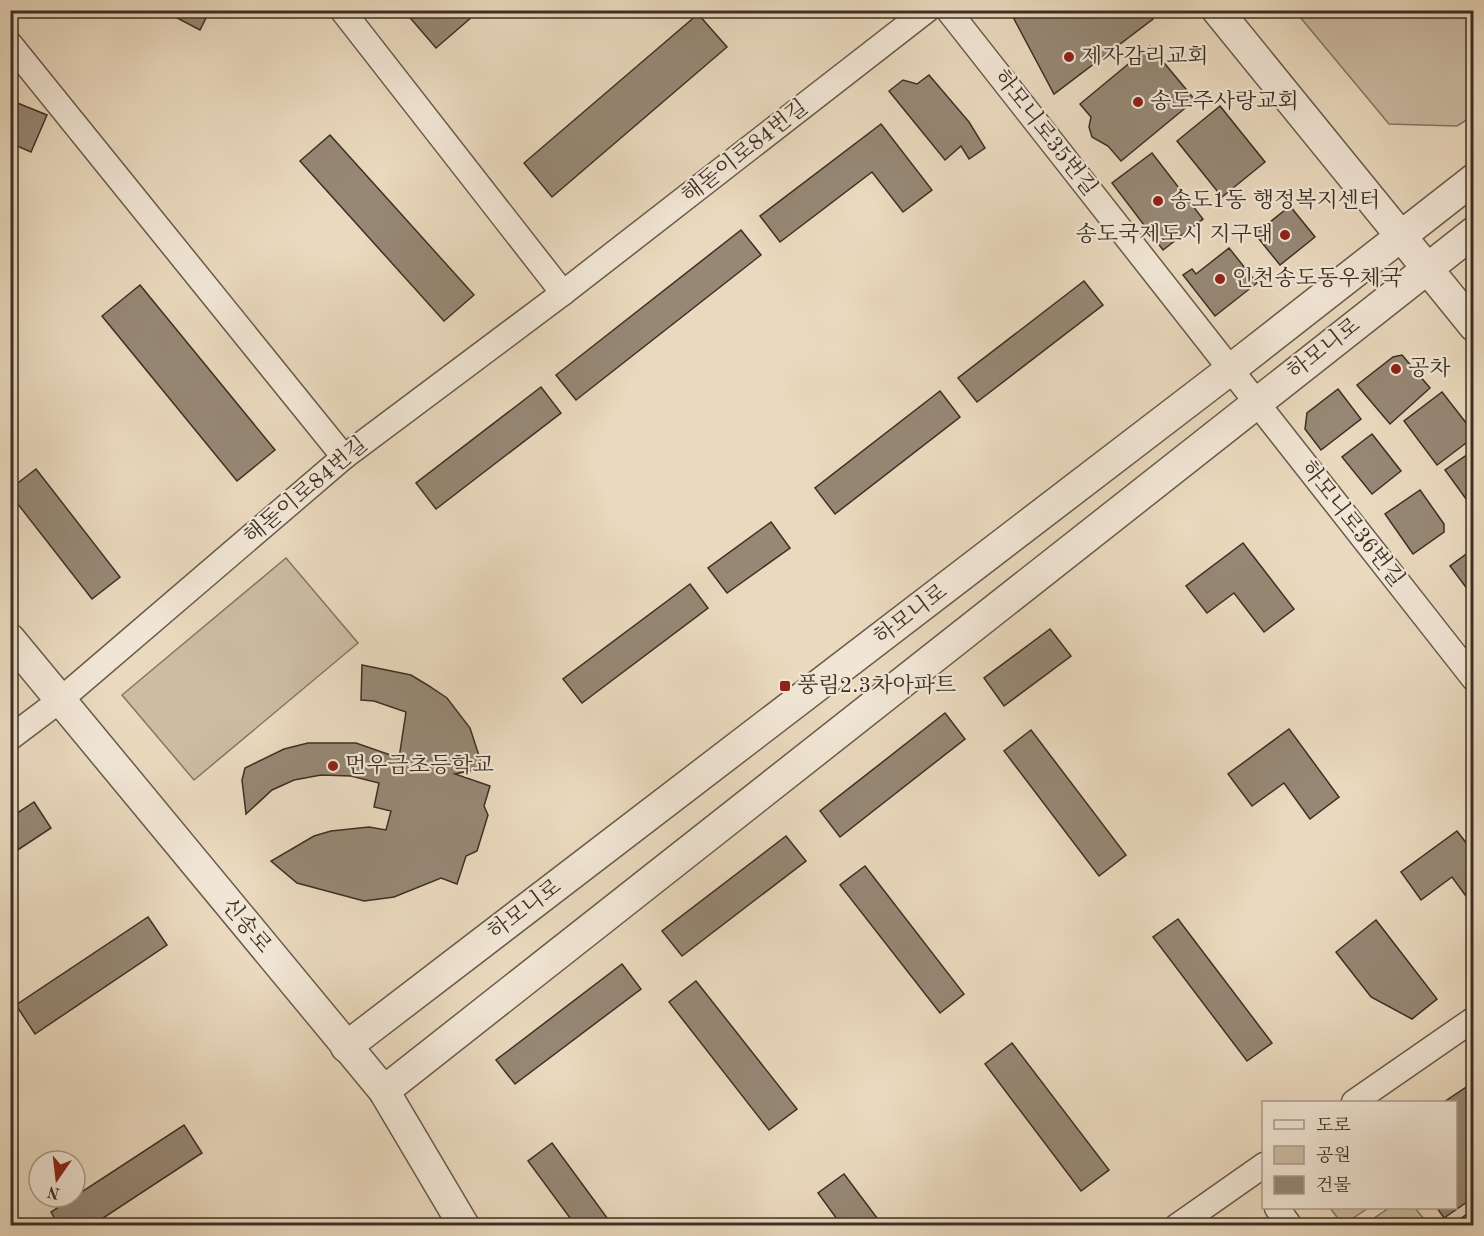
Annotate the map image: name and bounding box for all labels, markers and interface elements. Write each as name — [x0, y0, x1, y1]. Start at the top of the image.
place label: 제자감리교회 — [1081, 45, 1209, 68]
marker: 제자감리교회 — [1062, 50, 1076, 64]
street label: 하모니로35번길 — [989, 65, 1102, 200]
place label: 송도주사랑교회 — [1150, 89, 1299, 113]
street label: 해돋이로84번길 — [677, 95, 812, 208]
marker: 송도주사랑교회 — [1131, 95, 1145, 109]
place label: 송도1동 행정복지센터 — [1170, 188, 1380, 212]
marker: 송도1동 행정복지센터 — [1151, 194, 1165, 208]
place label: 송도국제도시 지구대 — [1076, 222, 1273, 246]
marker: 송도국제도시 지구대 — [1278, 228, 1292, 242]
place label: 인천송도동우체국 — [1232, 266, 1402, 290]
marker: 인천송도동우체국 — [1213, 272, 1227, 286]
street label: 하모니로 — [1283, 313, 1364, 384]
place label: 공차 — [1408, 357, 1451, 380]
marker: 공차 — [1389, 362, 1403, 376]
street label: 해돋이로84번길 — [240, 433, 372, 549]
street label: 하모니로36번길 — [1296, 456, 1409, 591]
street label: 하모니로 — [870, 580, 952, 649]
place label: 풍림2.3차아파트 — [797, 673, 956, 697]
marker: 풍림2.3차아파트 — [778, 679, 792, 693]
place label: 먼우금초등학교 — [345, 754, 494, 777]
marker: 먼우금초등학교 — [326, 759, 340, 773]
street label: 하모니로 — [484, 875, 566, 944]
street label: 신송로 — [217, 893, 276, 957]
legend — [1262, 1101, 1457, 1209]
text: 도로 — [1316, 1117, 1351, 1135]
text: 공원 — [1316, 1146, 1351, 1165]
north arrow — [27, 1149, 87, 1209]
text: 건물 — [1316, 1176, 1351, 1195]
text: N — [45, 1182, 62, 1201]

